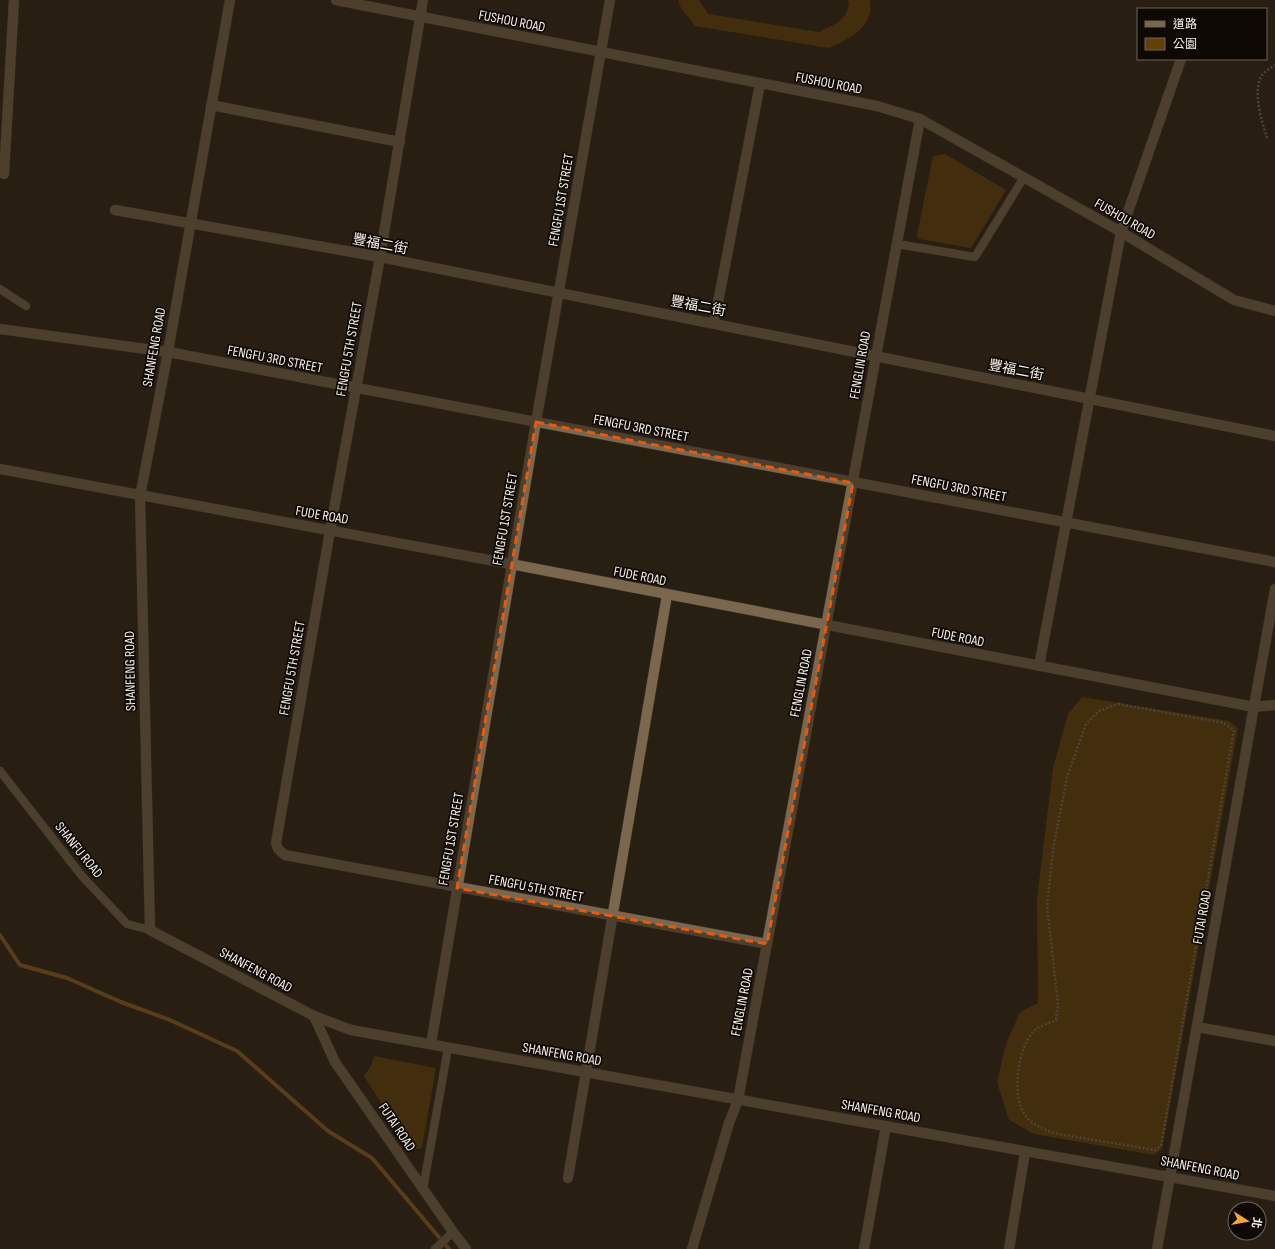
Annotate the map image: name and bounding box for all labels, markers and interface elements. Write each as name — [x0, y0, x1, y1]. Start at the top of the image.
street label: FUSHOU ROAD — [477, 6, 547, 36]
legend — [1137, 8, 1267, 60]
text: 道路 — [1173, 17, 1197, 32]
text: 公園 — [1173, 37, 1197, 52]
street label: FUSHOU ROAD — [794, 68, 864, 98]
street label: FENGFU 1ST STREET — [544, 152, 578, 248]
street label: FUSHOU ROAD — [1091, 195, 1159, 243]
street label: 豐福二街 — [351, 230, 409, 258]
street label: 豐福二街 — [669, 292, 727, 320]
street label: FENGFU 5TH STREET — [332, 300, 366, 398]
street label: SHANFENG ROAD — [139, 306, 169, 388]
street label: FENGLIN ROAD — [846, 329, 874, 400]
street label: FENGFU 3RD STREET — [226, 341, 324, 377]
street label: 豐福二街 — [987, 356, 1045, 384]
street label: FENGFU 3RD STREET — [592, 410, 690, 446]
street label: FENGFU 3RD STREET — [910, 470, 1008, 506]
street label: FENGFU 1ST STREET — [488, 471, 522, 567]
street label: FUDE ROAD — [294, 502, 350, 528]
street label: FUDE ROAD — [612, 563, 668, 589]
street label: FENGFU 5TH STREET — [275, 619, 309, 717]
street label: FUDE ROAD — [930, 624, 986, 650]
street label: SHANFENG ROAD — [121, 631, 139, 711]
street label: FENGLIN ROAD — [786, 647, 816, 718]
street label: FENGFU 1ST STREET — [434, 791, 468, 887]
street label: SHANFU ROAD — [51, 819, 107, 881]
street label: FENGFU 5TH STREET — [487, 871, 585, 906]
street label: FUTAI ROAD — [1189, 889, 1215, 945]
street label: SHANFENG ROAD — [217, 944, 295, 996]
street label: FENGLIN ROAD — [727, 966, 757, 1037]
street label: SHANFENG ROAD — [521, 1039, 603, 1069]
street label: SHANFENG ROAD — [840, 1096, 922, 1126]
street label: FUTAI ROAD — [375, 1100, 419, 1154]
street label: SHANFENG ROAD — [1159, 1152, 1241, 1184]
north arrow — [1227, 1201, 1267, 1241]
text: 北 — [1249, 1216, 1264, 1229]

